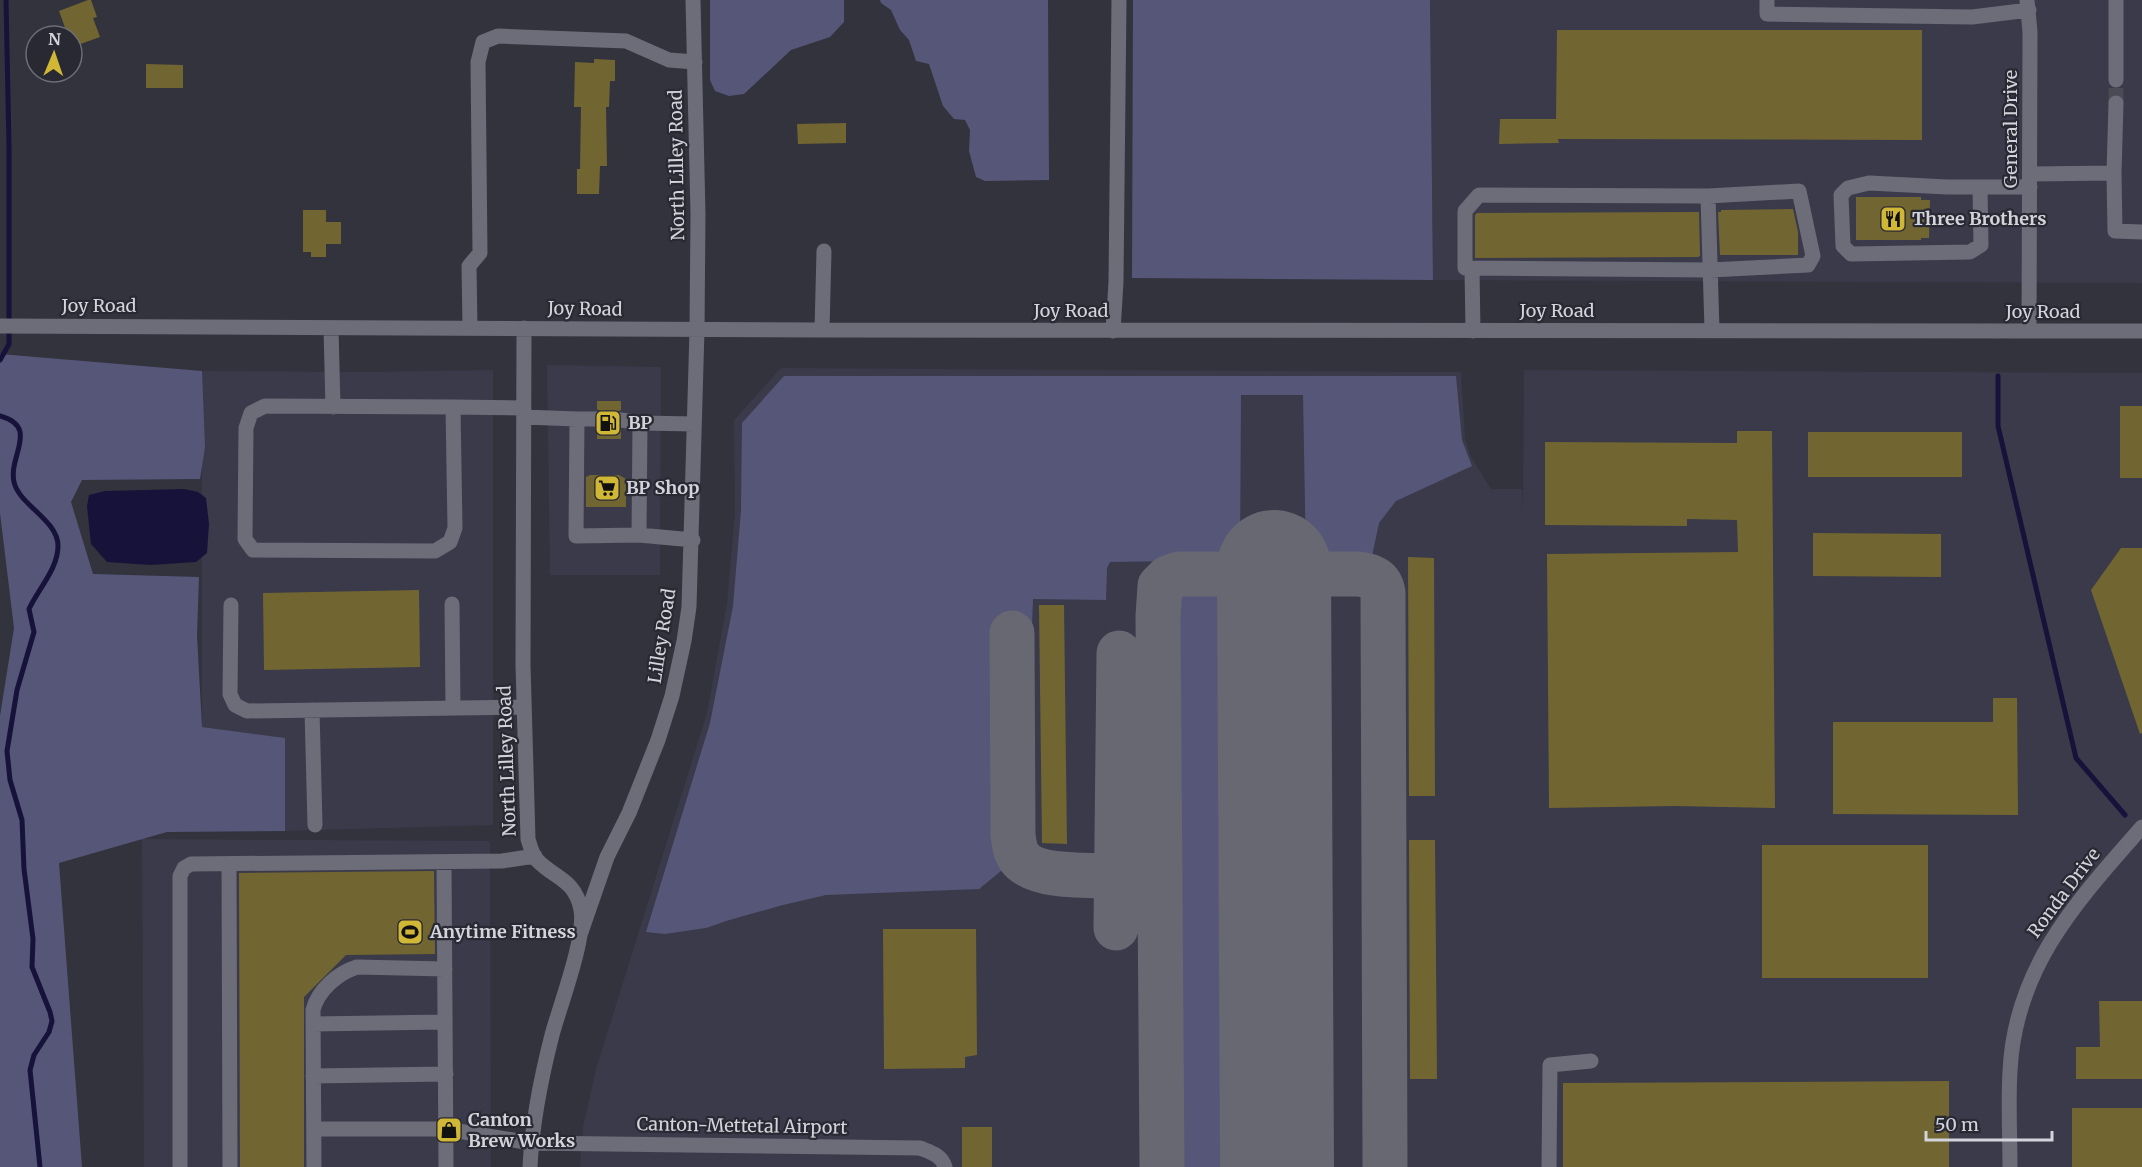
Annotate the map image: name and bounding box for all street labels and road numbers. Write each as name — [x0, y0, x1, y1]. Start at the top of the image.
street label: General Drive — [1999, 70, 2022, 188]
street label: North Lilley Road — [664, 89, 689, 241]
street label: Joy Road — [61, 294, 137, 317]
street label: Joy Road — [546, 296, 623, 321]
street label: Joy Road — [1033, 299, 1109, 322]
street label: Joy Road — [1519, 299, 1595, 322]
street label: Joy Road — [2005, 300, 2081, 323]
street label: Lilley Road — [643, 587, 680, 685]
street label: North Lilley Road — [492, 685, 521, 837]
street label: Ronda Drive — [2022, 843, 2105, 942]
street label: Canton-Mettetal Airport — [636, 1112, 848, 1139]

